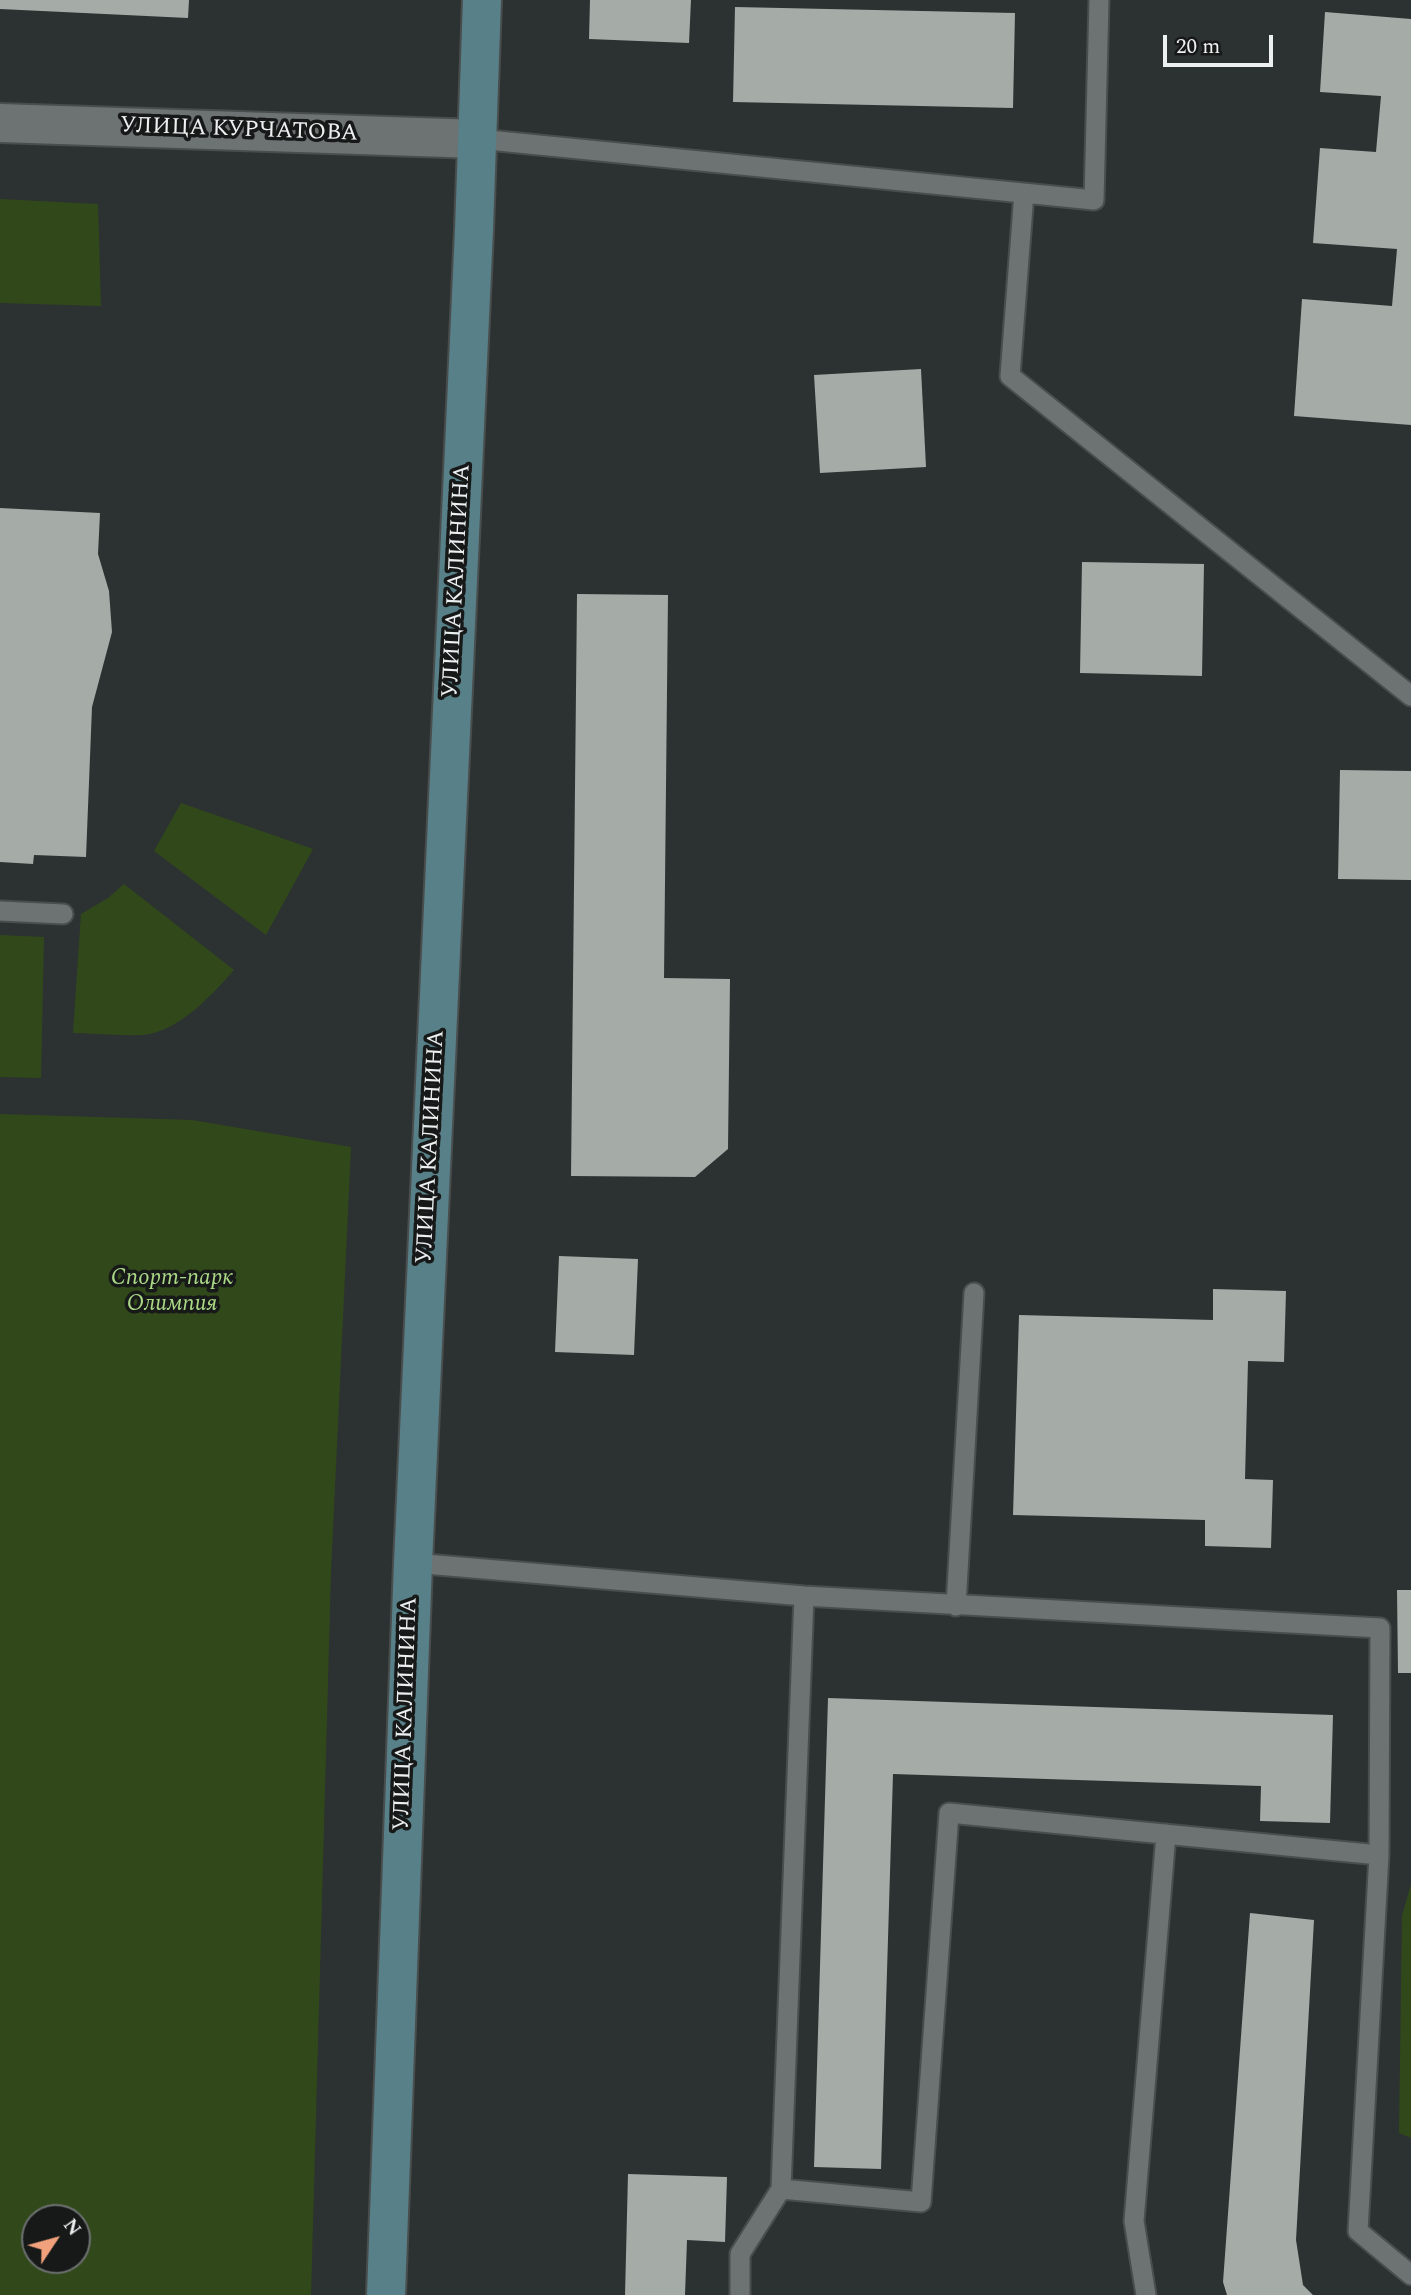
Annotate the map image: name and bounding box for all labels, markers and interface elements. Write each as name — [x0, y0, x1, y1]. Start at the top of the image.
scale bar — [1166, 21, 1276, 65]
text: 20 m — [1176, 31, 1220, 63]
street label: УЛИЦА КУРЧАТОВА — [120, 113, 358, 149]
street label: УЛИЦА КАЛИНИНА — [438, 463, 478, 699]
street label: УЛИЦА КАЛИНИНА — [412, 1029, 452, 1265]
park label: Спорт-парк Олимпия — [111, 1265, 233, 1319]
street label: УЛИЦА КАЛИНИНА — [389, 1597, 425, 1831]
north arrow — [21, 2204, 91, 2274]
text: N — [55, 2213, 88, 2242]

